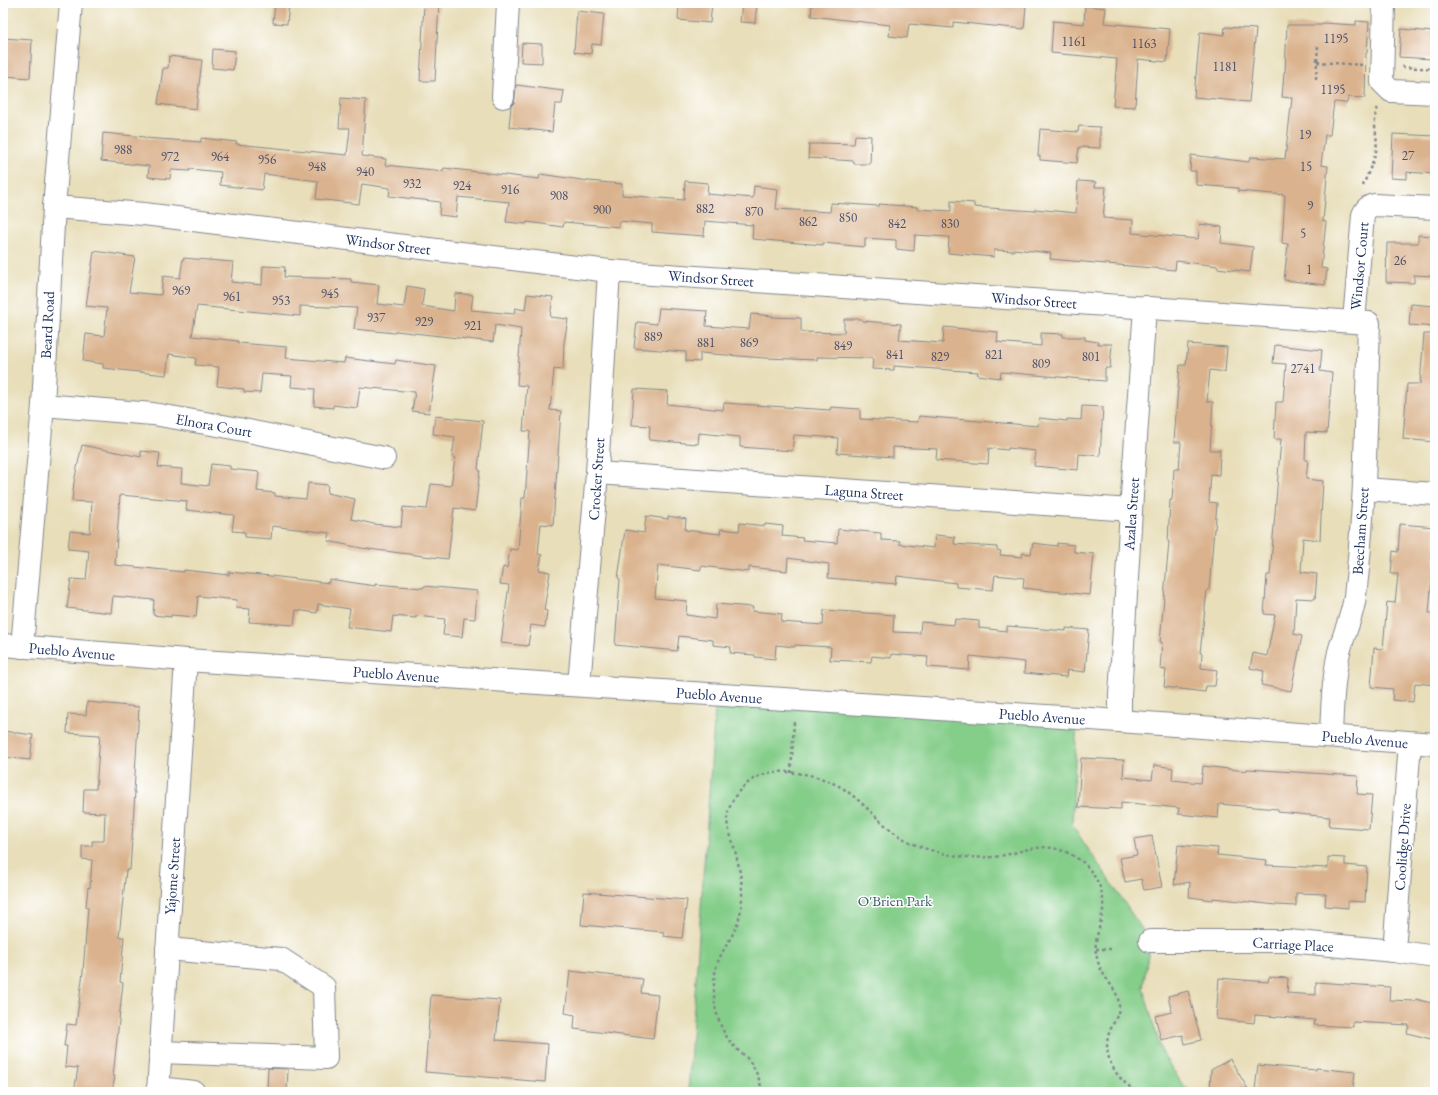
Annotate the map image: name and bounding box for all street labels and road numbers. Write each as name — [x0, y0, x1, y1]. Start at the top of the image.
street label: Windsor Court — [1346, 221, 1372, 311]
street label: Windsor Street — [344, 229, 432, 259]
street label: Windsor Street — [668, 266, 755, 290]
street label: Windsor Street — [991, 288, 1078, 312]
street label: Beard Road — [36, 290, 58, 359]
street label: Elnora Court — [174, 409, 254, 441]
street label: Crocker Street — [584, 437, 608, 521]
street label: Azalea Street — [1119, 477, 1143, 552]
street label: Laguna Street — [824, 480, 904, 504]
street label: Beecham Street — [1347, 486, 1373, 575]
street label: Pueblo Avenue — [28, 638, 116, 664]
street label: Pueblo Avenue — [352, 662, 440, 687]
street label: Pueblo Avenue — [675, 683, 763, 708]
street label: Pueblo Avenue — [998, 704, 1086, 729]
street label: Pueblo Avenue — [1321, 726, 1409, 752]
street label: Coolidge Drive — [1389, 803, 1415, 891]
street label: Yajome Street — [160, 836, 184, 915]
street label: Carriage Place — [1252, 932, 1334, 956]

